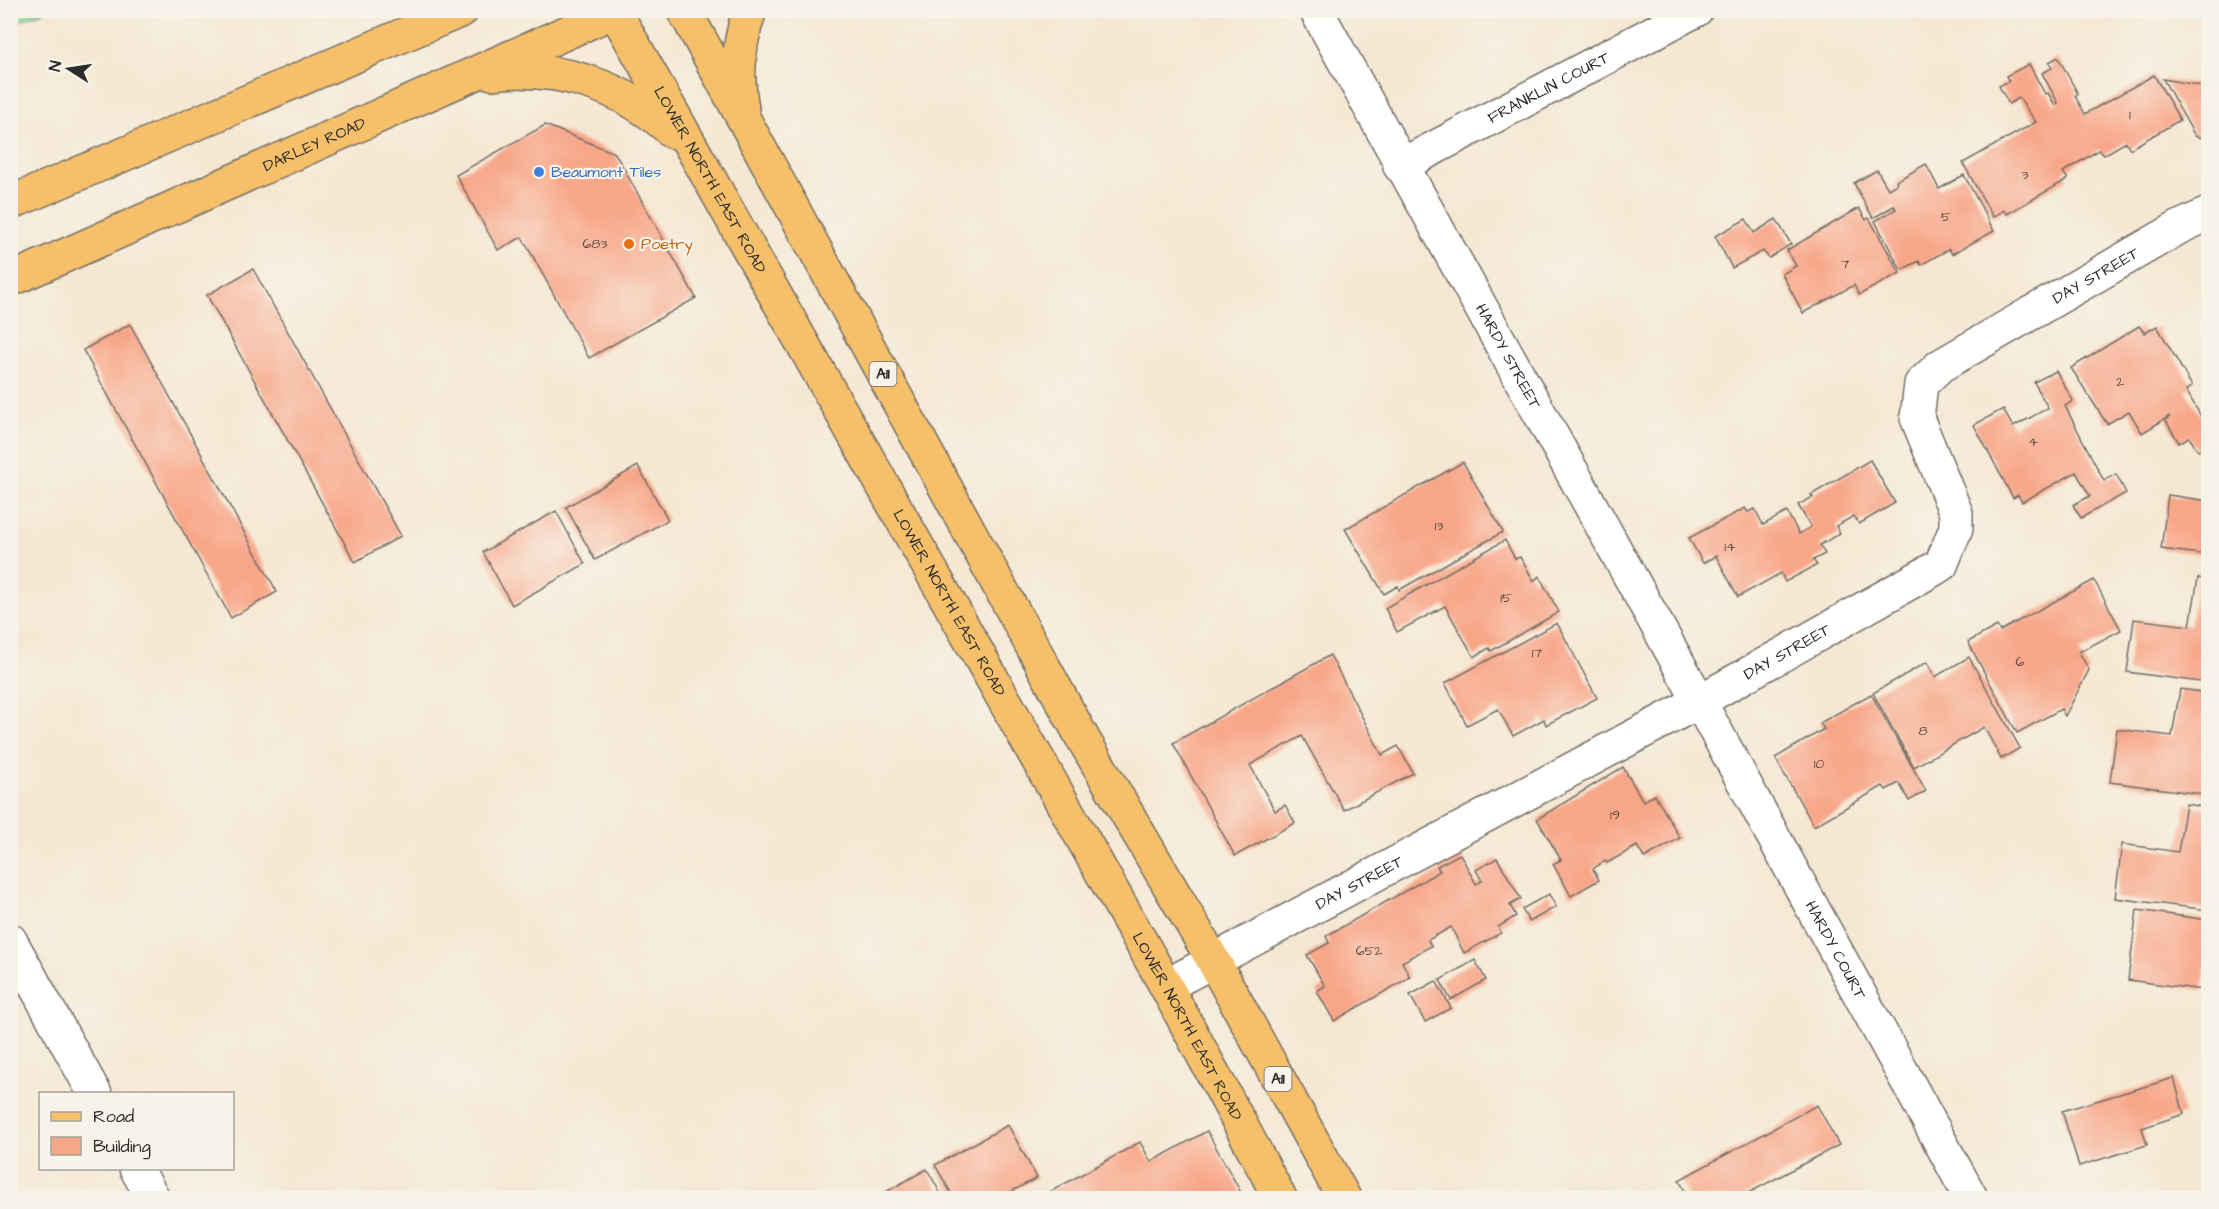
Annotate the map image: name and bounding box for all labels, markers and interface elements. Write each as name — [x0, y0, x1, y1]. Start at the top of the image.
north arrow — [39, 39, 99, 99]
street label: FRANKLIN COURT — [1484, 47, 1613, 129]
text: N — [44, 59, 67, 73]
street label: LOWER NORTH EAST ROAD — [648, 82, 772, 277]
house number: 1 — [2129, 105, 2131, 125]
street label: DARLEY ROAD — [259, 112, 369, 177]
place label: Beaumont Tiles — [551, 161, 661, 183]
marker: Beaumont Tiles — [532, 165, 546, 179]
house number: 3 — [2021, 165, 2029, 185]
house number: 5 — [1941, 207, 1951, 227]
place label: Poetry — [641, 233, 693, 256]
house number: 683 — [583, 234, 607, 254]
marker: Poetry — [622, 237, 636, 251]
street label: DAY STREET — [2049, 242, 2143, 309]
house number: 7 — [1841, 254, 1850, 274]
street label: HARDY STREET — [1470, 300, 1546, 413]
road number: A11 — [870, 362, 896, 386]
house number: 2 — [2116, 372, 2124, 392]
house number: 4 — [2028, 432, 2038, 452]
street label: LOWER NORTH EAST ROAD — [888, 505, 1011, 700]
house number: 13 — [1435, 516, 1443, 536]
house number: 14 — [1724, 537, 1736, 557]
house number: 15 — [1500, 588, 1512, 608]
street label: DAY STREET — [1740, 619, 1834, 685]
house number: 17 — [1532, 643, 1543, 663]
house number: 6 — [2016, 652, 2025, 672]
house number: 8 — [1918, 721, 1928, 741]
house number: 10 — [1814, 754, 1824, 774]
house number: 19 — [1610, 805, 1620, 825]
street label: DAY STREET — [1312, 851, 1407, 915]
street label: HARDY COURT — [1800, 897, 1871, 1003]
street label: LOWER NORTH EAST ROAD — [1127, 928, 1247, 1125]
house number: 652 — [1356, 941, 1382, 961]
road number: A11 — [1264, 1067, 1292, 1091]
legend — [39, 1092, 234, 1170]
text: Road — [93, 1104, 134, 1129]
text: Building — [93, 1134, 151, 1160]

